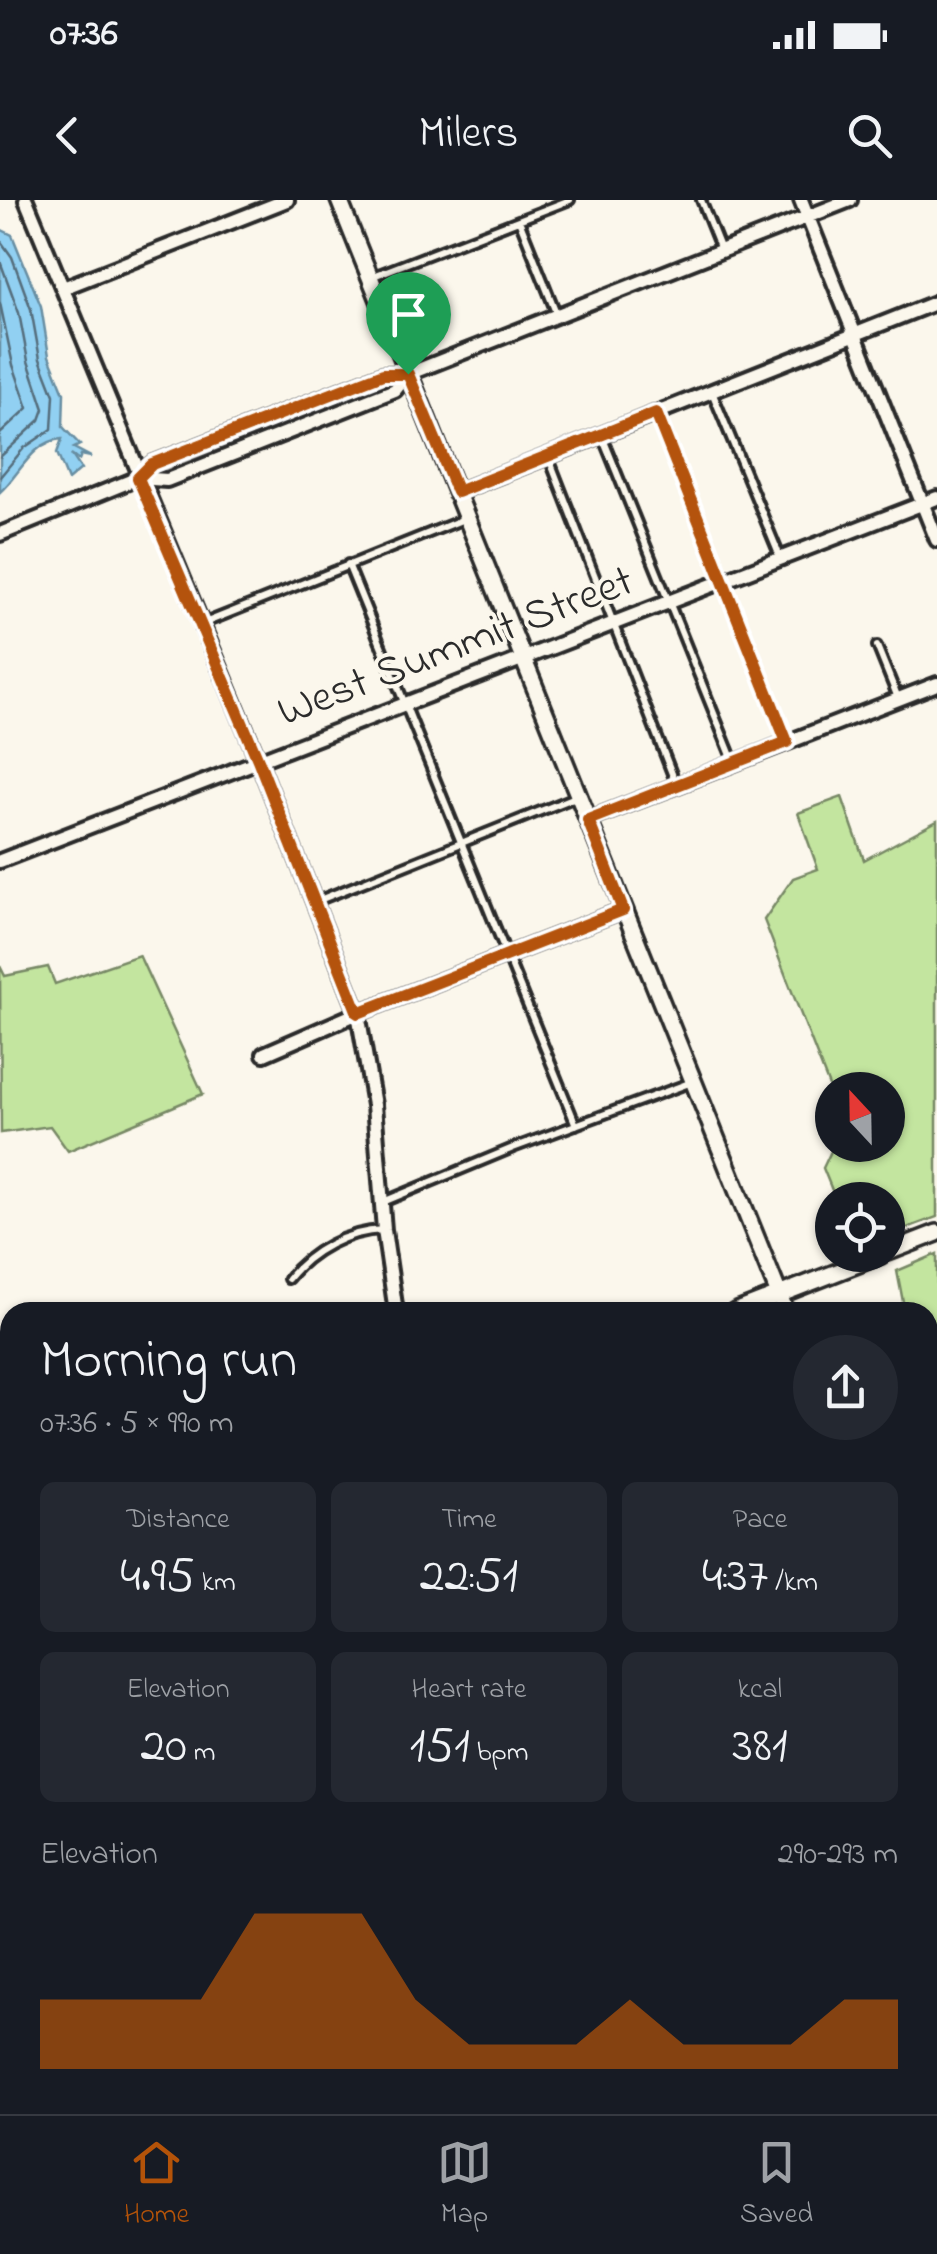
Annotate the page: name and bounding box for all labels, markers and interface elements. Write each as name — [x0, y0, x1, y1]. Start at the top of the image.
text: 07:36 — [50, 7, 118, 63]
text: Milers — [419, 102, 519, 168]
icon: back — [40, 108, 95, 163]
icon: search — [842, 108, 897, 163]
pin — [366, 272, 451, 375]
icon: arrive — [381, 287, 436, 342]
street label: West Summit Street — [268, 550, 644, 746]
north arrow — [815, 1072, 905, 1162]
map controls — [815, 1072, 905, 1272]
button: locate — [815, 1182, 905, 1272]
text: Morning run — [40, 1323, 297, 1403]
button: share — [793, 1335, 898, 1440]
text: 07:36 · 5 × 990 m — [40, 1401, 234, 1448]
text: Distance — [126, 1500, 230, 1541]
text: Time — [441, 1500, 497, 1541]
text: Pace — [733, 1500, 787, 1541]
text: 4.95 — [120, 1541, 195, 1614]
text: 22:51 — [420, 1541, 518, 1614]
text: 4:37 — [702, 1541, 768, 1614]
text: km — [195, 1563, 236, 1604]
text: /km — [768, 1563, 818, 1604]
text: Elevation — [127, 1670, 229, 1711]
text: Heart rate — [412, 1670, 526, 1711]
text: kcal — [738, 1670, 782, 1711]
text: 20 — [140, 1711, 187, 1784]
text: 151 — [409, 1711, 470, 1784]
text: 381 — [732, 1711, 788, 1784]
text: m — [187, 1733, 216, 1774]
text: bpm — [470, 1733, 529, 1774]
text: Elevation — [40, 1832, 158, 1879]
text: 290–293 m — [778, 1832, 898, 1879]
tab: Home — [124, 2135, 189, 2236]
tab: Map — [437, 2135, 492, 2236]
tab: Saved — [740, 2135, 813, 2236]

